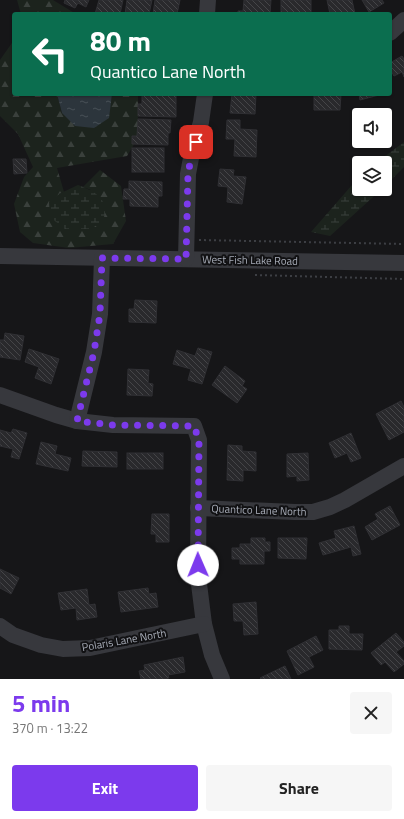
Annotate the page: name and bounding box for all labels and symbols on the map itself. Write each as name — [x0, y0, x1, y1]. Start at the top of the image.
pin — [179, 125, 213, 159]
street label: West Fish Lake Road — [202, 251, 298, 269]
street label: Quantico Lane North — [211, 500, 307, 520]
position arrow — [177, 544, 219, 586]
street label: Polaris Lane North — [81, 625, 168, 655]

